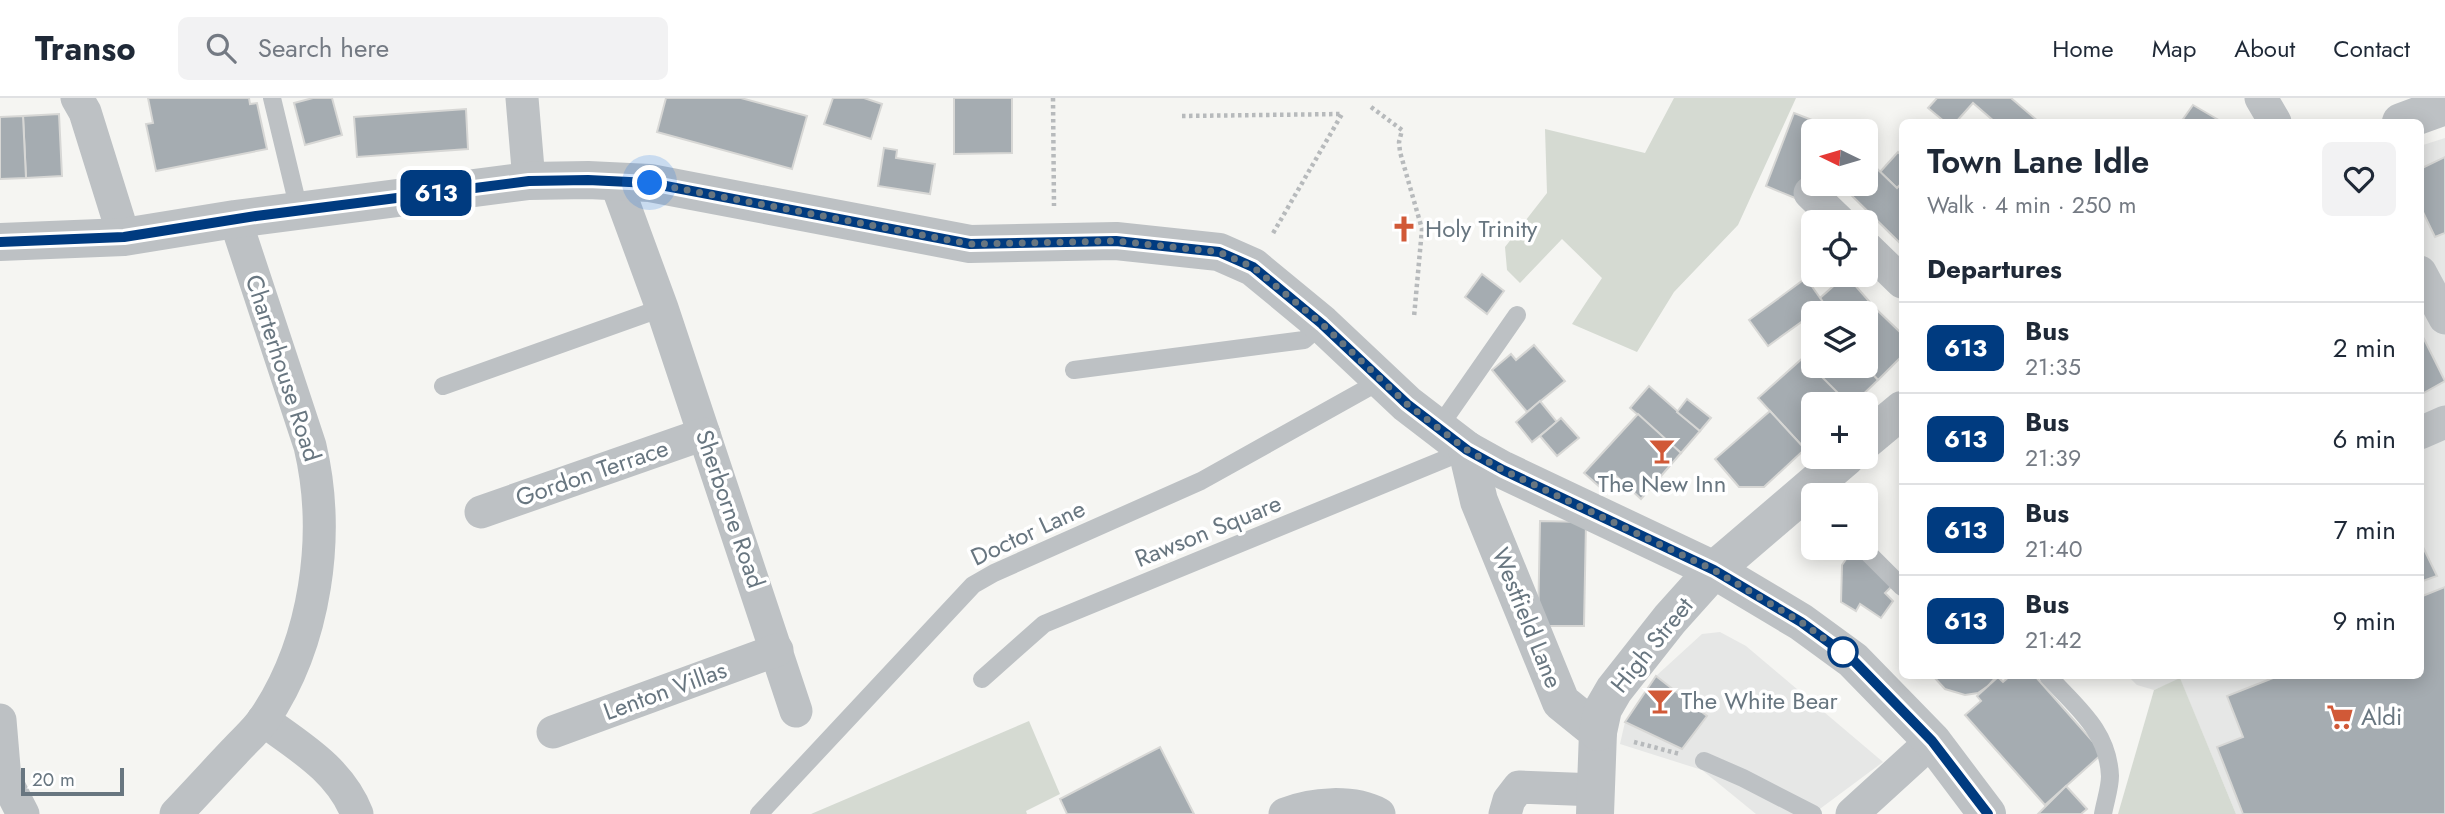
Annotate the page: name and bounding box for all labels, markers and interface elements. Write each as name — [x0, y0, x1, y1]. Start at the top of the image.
search box — [178, 17, 668, 80]
text: Transo — [35, 25, 136, 72]
icon: search — [202, 29, 240, 67]
text: Search here — [258, 29, 389, 67]
text: Home — [2052, 31, 2114, 66]
text: Map — [2152, 31, 2196, 66]
text: About — [2234, 31, 2295, 66]
text: Contact — [2333, 31, 2410, 66]
north arrow — [1801, 119, 1878, 196]
map controls — [1801, 119, 1878, 560]
text: Town Lane Idle — [1927, 138, 2149, 185]
button: heart — [2322, 142, 2396, 216]
your location — [632, 165, 667, 200]
line badge: 613 — [396, 170, 476, 216]
text: 613 — [414, 175, 458, 210]
text: Walk · 4 min · 250 m — [1927, 188, 2136, 222]
button: locate — [1801, 210, 1878, 287]
place label: Holy Trinity — [1425, 211, 1538, 246]
church icon: Holy Trinity — [1389, 214, 1419, 244]
text: Departures — [1927, 250, 2062, 288]
street label: Charterhouse Road — [237, 270, 330, 466]
button: layers — [1801, 301, 1878, 378]
text: Bus — [2025, 312, 2069, 350]
text: 2 min — [2333, 329, 2396, 367]
text: 613 — [1944, 330, 1987, 365]
text: 21:35 — [2025, 350, 2081, 384]
button: + — [1801, 392, 1878, 469]
text: Bus — [2025, 403, 2069, 441]
text: 6 min — [2333, 420, 2396, 458]
text: 613 — [1944, 421, 1987, 456]
street label: Sherborne Road — [687, 425, 774, 593]
street label: Gordon Terrace — [511, 430, 673, 515]
bar icon: The New Inn — [1647, 436, 1677, 466]
text: 21:39 — [2025, 441, 2081, 475]
place label: The New Inn — [1598, 466, 1726, 501]
button: − — [1801, 483, 1878, 560]
street label: Rawson Square — [1129, 485, 1286, 576]
street label: Doctor Lane — [965, 491, 1091, 574]
text: Bus — [2025, 494, 2069, 532]
text: 7 min — [2334, 511, 2396, 549]
text: 613 — [1944, 512, 1987, 547]
text: 21:40 — [2025, 532, 2083, 566]
street label: Westfield Lane — [1483, 542, 1572, 693]
text: Bus — [2025, 585, 2069, 623]
street label: High Street — [1602, 589, 1701, 700]
text: 9 min — [2333, 602, 2396, 640]
text: 613 — [1944, 603, 1987, 638]
text: 21:42 — [2025, 623, 2082, 657]
unlabelled marker — [1828, 637, 1858, 667]
street label: Lenton Villas — [598, 652, 731, 729]
place label: The White Bear — [1681, 683, 1839, 718]
bar icon: The White Bear — [1645, 686, 1675, 716]
place label: Aldi — [2361, 699, 2402, 734]
supermarket icon: Aldi — [2325, 702, 2355, 732]
scale bar — [21, 765, 124, 797]
text: 20 m — [32, 766, 75, 793]

